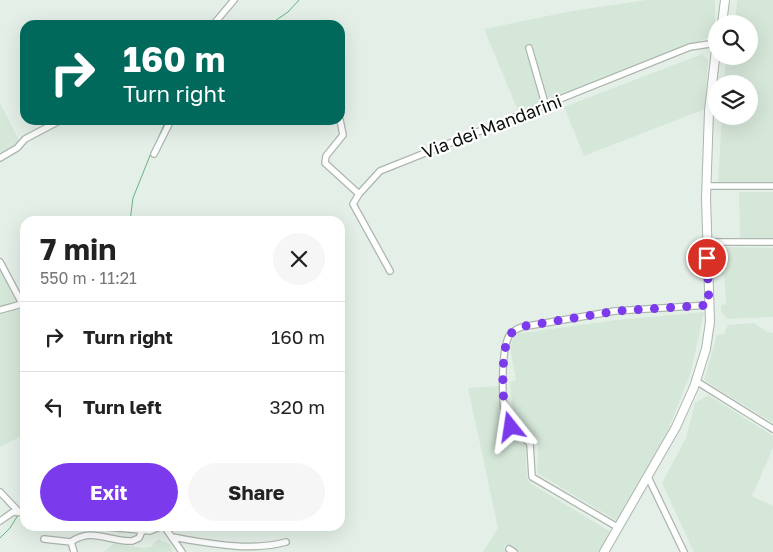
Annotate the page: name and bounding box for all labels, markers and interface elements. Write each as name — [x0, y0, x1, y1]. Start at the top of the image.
map controls — [708, 15, 758, 125]
button: search — [708, 15, 758, 65]
text: 160 m — [123, 38, 225, 80]
icon: right — [40, 40, 105, 105]
button: layers — [708, 75, 758, 125]
text: Turn right — [123, 80, 226, 107]
street label: Via dei Mandarini — [419, 89, 565, 163]
text: 7 min — [40, 231, 116, 267]
button: close — [273, 233, 325, 285]
pin — [686, 237, 728, 279]
icon: arrive — [693, 244, 721, 272]
text: 550 m · 11:21 — [40, 268, 137, 288]
icon: right — [40, 323, 68, 351]
text: Turn right — [83, 325, 173, 348]
text: 160 m — [271, 325, 325, 348]
icon: left — [40, 393, 68, 421]
text: Turn left — [83, 395, 162, 418]
text: 320 m — [270, 395, 325, 418]
position arrow — [484, 400, 536, 452]
button: Exit — [40, 463, 178, 521]
button: Share — [188, 463, 325, 521]

